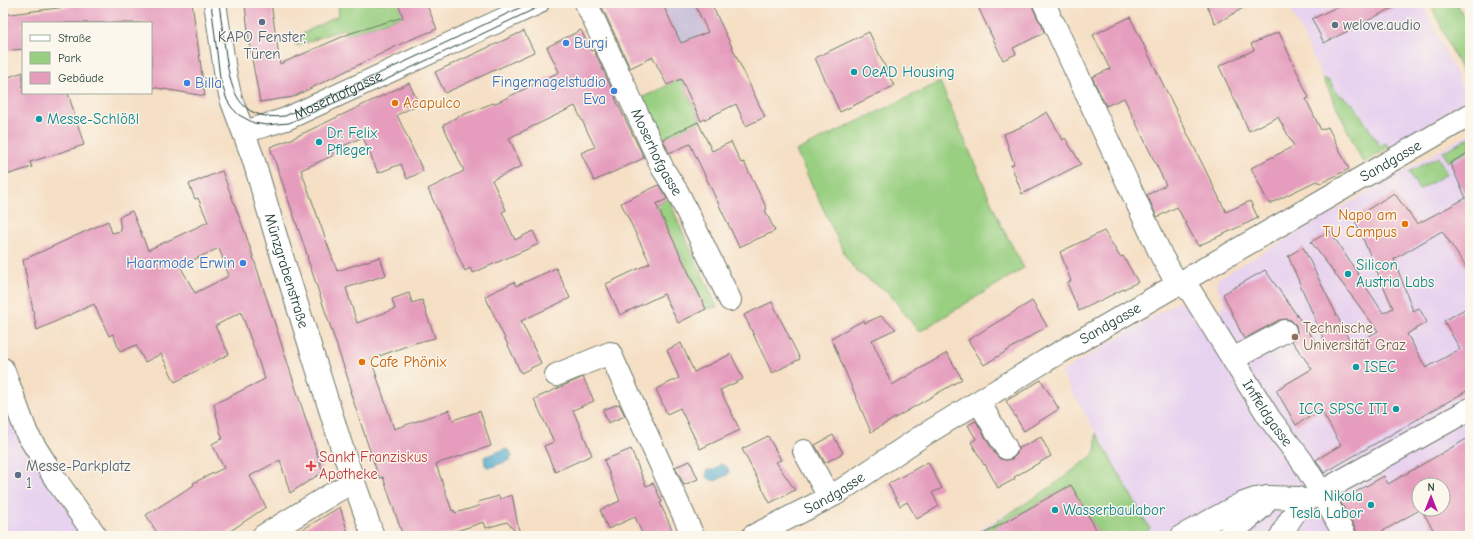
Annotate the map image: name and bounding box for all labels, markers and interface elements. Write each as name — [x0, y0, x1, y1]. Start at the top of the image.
place label: welove.audio — [1343, 16, 1421, 34]
marker: KAPO Fenster, Türen — [257, 17, 267, 27]
marker: welove.audio — [1330, 20, 1340, 30]
legend — [22, 22, 152, 94]
place label: KAPO Fenster, Türen — [218, 28, 306, 63]
text: Straße — [58, 31, 91, 45]
place label: Burgi — [574, 34, 608, 52]
marker: Burgi — [561, 38, 571, 48]
text: Park — [58, 51, 81, 65]
place label: OeAD Housing — [862, 63, 955, 81]
street label: Moserhofgasse — [291, 67, 385, 123]
marker: OeAD Housing — [849, 67, 859, 77]
text: Gebäude — [58, 71, 104, 85]
place label: Fingernagelstudio Eva — [492, 73, 606, 108]
place label: Billa — [195, 74, 222, 92]
marker: Billa — [182, 78, 192, 88]
marker: Fingernagelstudio Eva — [609, 86, 619, 96]
place label: Acapulco — [403, 94, 461, 112]
marker: Acapulco — [390, 98, 400, 108]
street label: Moserhofgasse — [627, 106, 687, 199]
place label: Messe-Schlößl — [47, 110, 139, 128]
marker: Messe-Schlößl — [34, 114, 44, 124]
place label: Dr. Felix Pfleger — [327, 124, 378, 159]
street label: Sandgasse — [1357, 136, 1425, 186]
marker: Dr. Felix Pfleger — [314, 137, 324, 147]
place label: Napo am TU Campus — [1323, 206, 1397, 241]
street label: Münzgrabenstraße — [261, 211, 313, 331]
marker: Napo am TU Campus — [1400, 219, 1410, 229]
place label: Haarmode Erwin — [126, 254, 235, 272]
place label: Silicon Austria Labs — [1356, 256, 1434, 291]
marker: Haarmode Erwin — [238, 258, 248, 268]
marker: Silicon Austria Labs — [1343, 269, 1353, 279]
street label: Sandgasse — [1076, 298, 1144, 348]
place label: Technische Universität Graz — [1303, 319, 1406, 354]
marker: Technische Universität Graz — [1290, 332, 1300, 342]
place label: Cafe Phönix — [370, 353, 447, 371]
marker: Cafe Phönix — [357, 357, 367, 367]
place label: ISEC — [1364, 358, 1396, 376]
marker: ISEC — [1351, 362, 1361, 372]
street label: Inffeldgasse — [1239, 376, 1297, 450]
place label: ICG SPSC ITI — [1299, 400, 1388, 418]
marker: ICG SPSC ITI — [1391, 404, 1401, 414]
place label: Sankt Franziskus Apotheke — [319, 448, 428, 483]
place label: Messe-Parkplatz 1 — [26, 457, 131, 492]
marker: Sankt Franziskus Apotheke — [306, 461, 316, 471]
street label: Sandgasse — [801, 468, 869, 518]
marker: Messe-Parkplatz 1 — [13, 470, 23, 480]
north arrow — [1411, 477, 1451, 517]
text: N — [1427, 481, 1435, 494]
place label: Nikola Tesla Labor — [1290, 487, 1363, 522]
marker: Nikola Tesla Labor — [1366, 500, 1376, 510]
place label: Wasserbaulabor — [1063, 501, 1165, 519]
marker: Wasserbaulabor — [1050, 505, 1060, 515]

